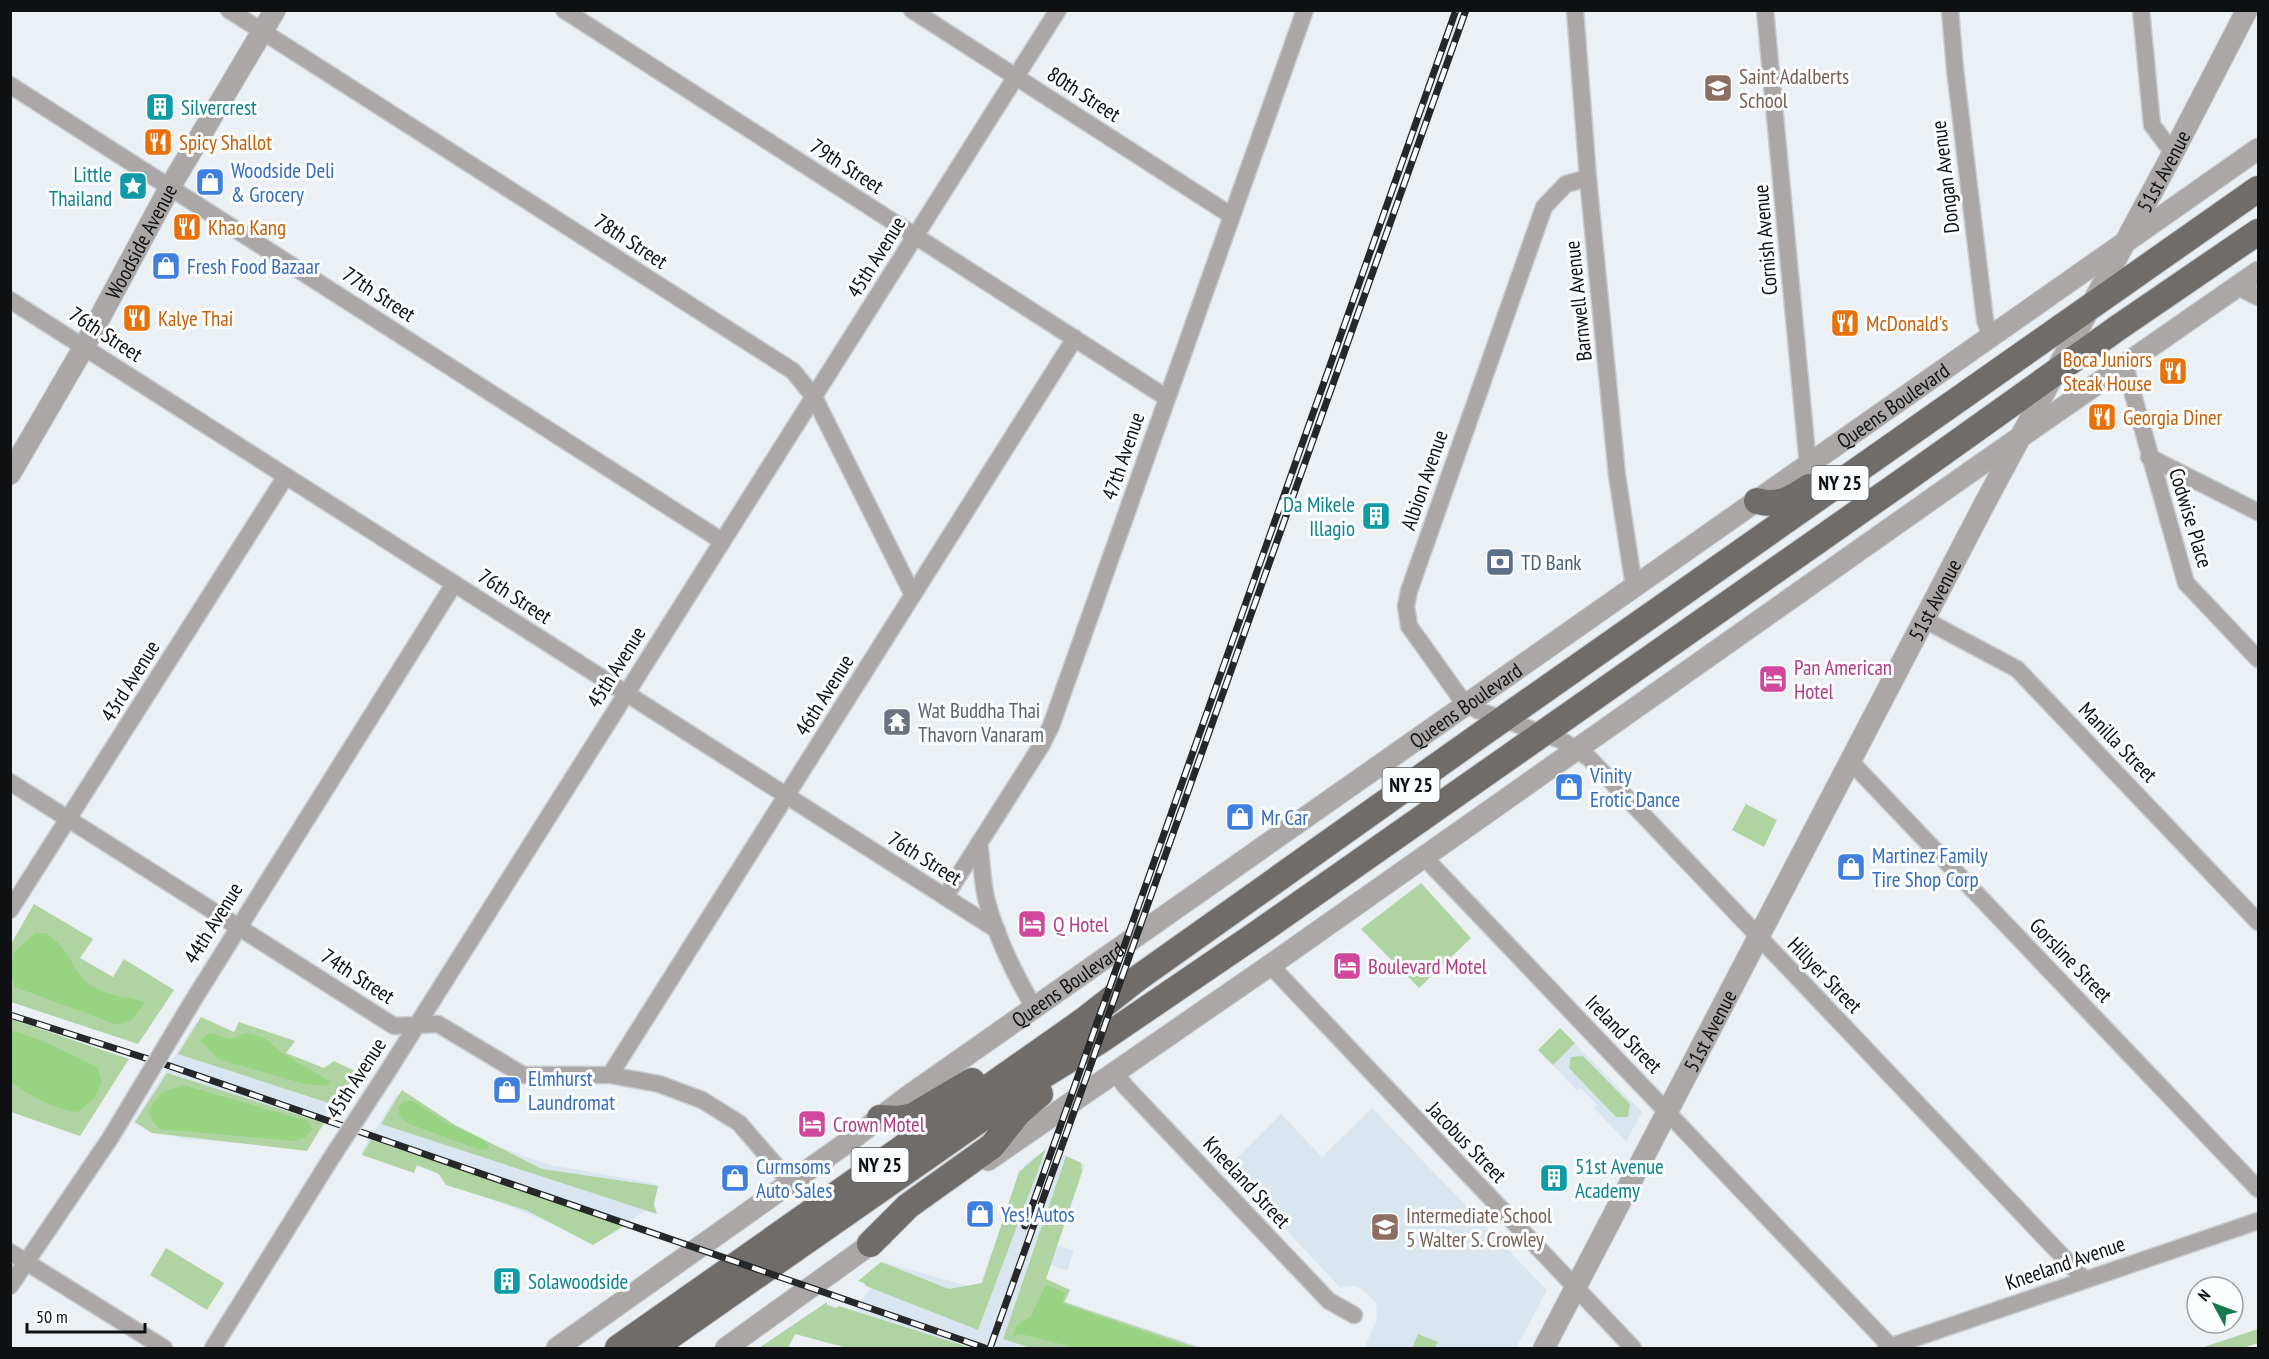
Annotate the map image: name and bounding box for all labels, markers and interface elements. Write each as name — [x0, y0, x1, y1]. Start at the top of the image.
street label: 80th Street — [1042, 60, 1126, 128]
place label: Saint Adalberts School — [1739, 63, 1849, 114]
school or university icon: Saint Adalberts School — [1702, 72, 1734, 104]
building icon: Silvercrest — [144, 91, 176, 123]
place label: Silvercrest — [181, 94, 257, 121]
street label: Dongan Avenue — [1925, 119, 1965, 235]
street label: 51st Avenue — [2130, 125, 2196, 217]
restaurant icon: Spicy Shallot — [142, 126, 174, 158]
place label: Spicy Shallot — [179, 129, 272, 156]
street label: 79th Street — [805, 132, 889, 200]
place label: Woodside Deli & Grocery — [231, 157, 335, 208]
place label: Little Thailand — [49, 161, 112, 212]
shop icon: Woodside Deli & Grocery — [194, 166, 226, 198]
place icon: Little Thailand — [117, 170, 149, 202]
street label: Woodside Avenue — [99, 179, 183, 304]
street label: Cornish Avenue — [1747, 184, 1783, 296]
street label: 78th Street — [589, 207, 673, 275]
restaurant icon: Khao Kang — [171, 211, 203, 243]
street label: 45th Avenue — [840, 211, 912, 303]
place label: Khao Kang — [208, 214, 286, 241]
street label: Barnwell Avenue — [1558, 239, 1598, 363]
shop icon: Fresh Food Bazaar — [150, 250, 182, 282]
place label: Fresh Food Bazaar — [187, 253, 320, 280]
street label: 77th Street — [337, 260, 421, 328]
street label: 76th Street — [64, 300, 148, 368]
restaurant icon: Kalye Thai — [121, 302, 153, 334]
place label: Kalye Thai — [158, 305, 233, 332]
restaurant icon: McDonald's — [1829, 307, 1861, 339]
place label: McDonald's — [1866, 310, 1948, 337]
place label: Boca Juniors Steak House — [2063, 346, 2152, 397]
restaurant icon: Boca Juniors Steak House — [2157, 355, 2189, 387]
street label: Queens Boulevard — [1831, 356, 1954, 454]
restaurant icon: Georgia Diner — [2086, 401, 2118, 433]
place label: Georgia Diner — [2123, 404, 2223, 431]
street label: 47th Avenue — [1095, 409, 1151, 503]
street label: Albion Avenue — [1394, 427, 1454, 533]
street label: Codwise Place — [2163, 465, 2219, 571]
road number: NY 25 — [1812, 466, 1868, 500]
place label: Da Mikele Illagio — [1283, 491, 1355, 542]
building icon: Da Mikele Illagio — [1360, 500, 1392, 532]
bank icon: TD Bank — [1484, 546, 1516, 578]
place label: TD Bank — [1521, 549, 1582, 576]
street label: 51st Avenue — [1902, 554, 1967, 645]
street label: 76th Street — [473, 562, 557, 630]
street label: 45th Avenue — [580, 621, 652, 713]
street label: 43rd Avenue — [95, 635, 165, 727]
street label: 46th Avenue — [788, 649, 860, 741]
place label: Pan American Hotel — [1794, 654, 1892, 705]
street label: Queens Boulevard — [1404, 656, 1527, 754]
hotel icon: Pan American Hotel — [1757, 663, 1789, 695]
street label: Manilla Street — [2073, 696, 2163, 788]
place label: Wat Buddha Thai Thavorn Vanaram — [918, 697, 1044, 748]
temple icon: Wat Buddha Thai Thavorn Vanaram — [881, 706, 913, 738]
place label: Vinity Erotic Dance — [1589, 762, 1680, 813]
road number: NY 25 — [1382, 768, 1440, 802]
shop icon: Vinity Erotic Dance — [1553, 771, 1585, 803]
shop icon: Mr Car — [1224, 801, 1256, 833]
place label: Mr Car — [1261, 804, 1308, 831]
street label: 76th Street — [883, 825, 967, 891]
place label: Martinez Family Tire Shop Corp — [1872, 842, 1988, 893]
shop icon: Martinez Family Tire Shop Corp — [1835, 851, 1867, 883]
street label: 44th Avenue — [177, 877, 249, 969]
hotel icon: Q Hotel — [1016, 908, 1048, 940]
place label: Q Hotel — [1053, 911, 1109, 938]
street label: Gorsline Street — [2024, 912, 2118, 1008]
street label: Hillyer Street — [1782, 931, 1868, 1019]
street label: Queens Boulevard — [1006, 935, 1129, 1033]
street label: 74th Street — [316, 942, 400, 1010]
hotel icon: Boulevard Motel — [1331, 950, 1363, 982]
place label: Boulevard Motel — [1368, 953, 1487, 980]
street label: 51st Avenue — [1677, 985, 1742, 1076]
street label: Ireland Street — [1580, 989, 1668, 1079]
street label: 45th Avenue — [320, 1033, 392, 1123]
place label: Elmhurst Laundromat — [528, 1065, 615, 1116]
shop icon: Elmhurst Laundromat — [491, 1074, 523, 1106]
street label: Jacobus Street — [1421, 1095, 1513, 1189]
hotel icon: Crown Motel — [796, 1108, 828, 1140]
place label: Crown Motel — [833, 1111, 925, 1138]
street label: Kneeland Street — [1198, 1130, 1297, 1234]
road number: NY 25 — [852, 1148, 908, 1182]
place label: Curmsoms Auto Sales — [756, 1153, 832, 1204]
place label: 51st Avenue Academy — [1575, 1153, 1664, 1204]
shop icon: Curmsoms Auto Sales — [719, 1162, 751, 1194]
building icon: 51st Avenue Academy — [1538, 1162, 1570, 1194]
shop icon: Yes! Autos — [964, 1198, 996, 1230]
place label: Yes! Autos — [1001, 1201, 1075, 1228]
place label: Intermediate School 5 Walter S. Crowley — [1406, 1202, 1552, 1253]
school or university icon: Intermediate School 5 Walter S. Crowley — [1369, 1211, 1401, 1243]
street label: Kneeland Avenue — [2002, 1230, 2128, 1296]
building icon: Solawoodside — [491, 1265, 523, 1297]
place label: Solawoodside — [528, 1268, 628, 1295]
north arrow — [2185, 1275, 2245, 1335]
text: N — [2193, 1285, 2214, 1305]
scale bar — [27, 1296, 146, 1334]
text: 50 m — [36, 1305, 68, 1328]

